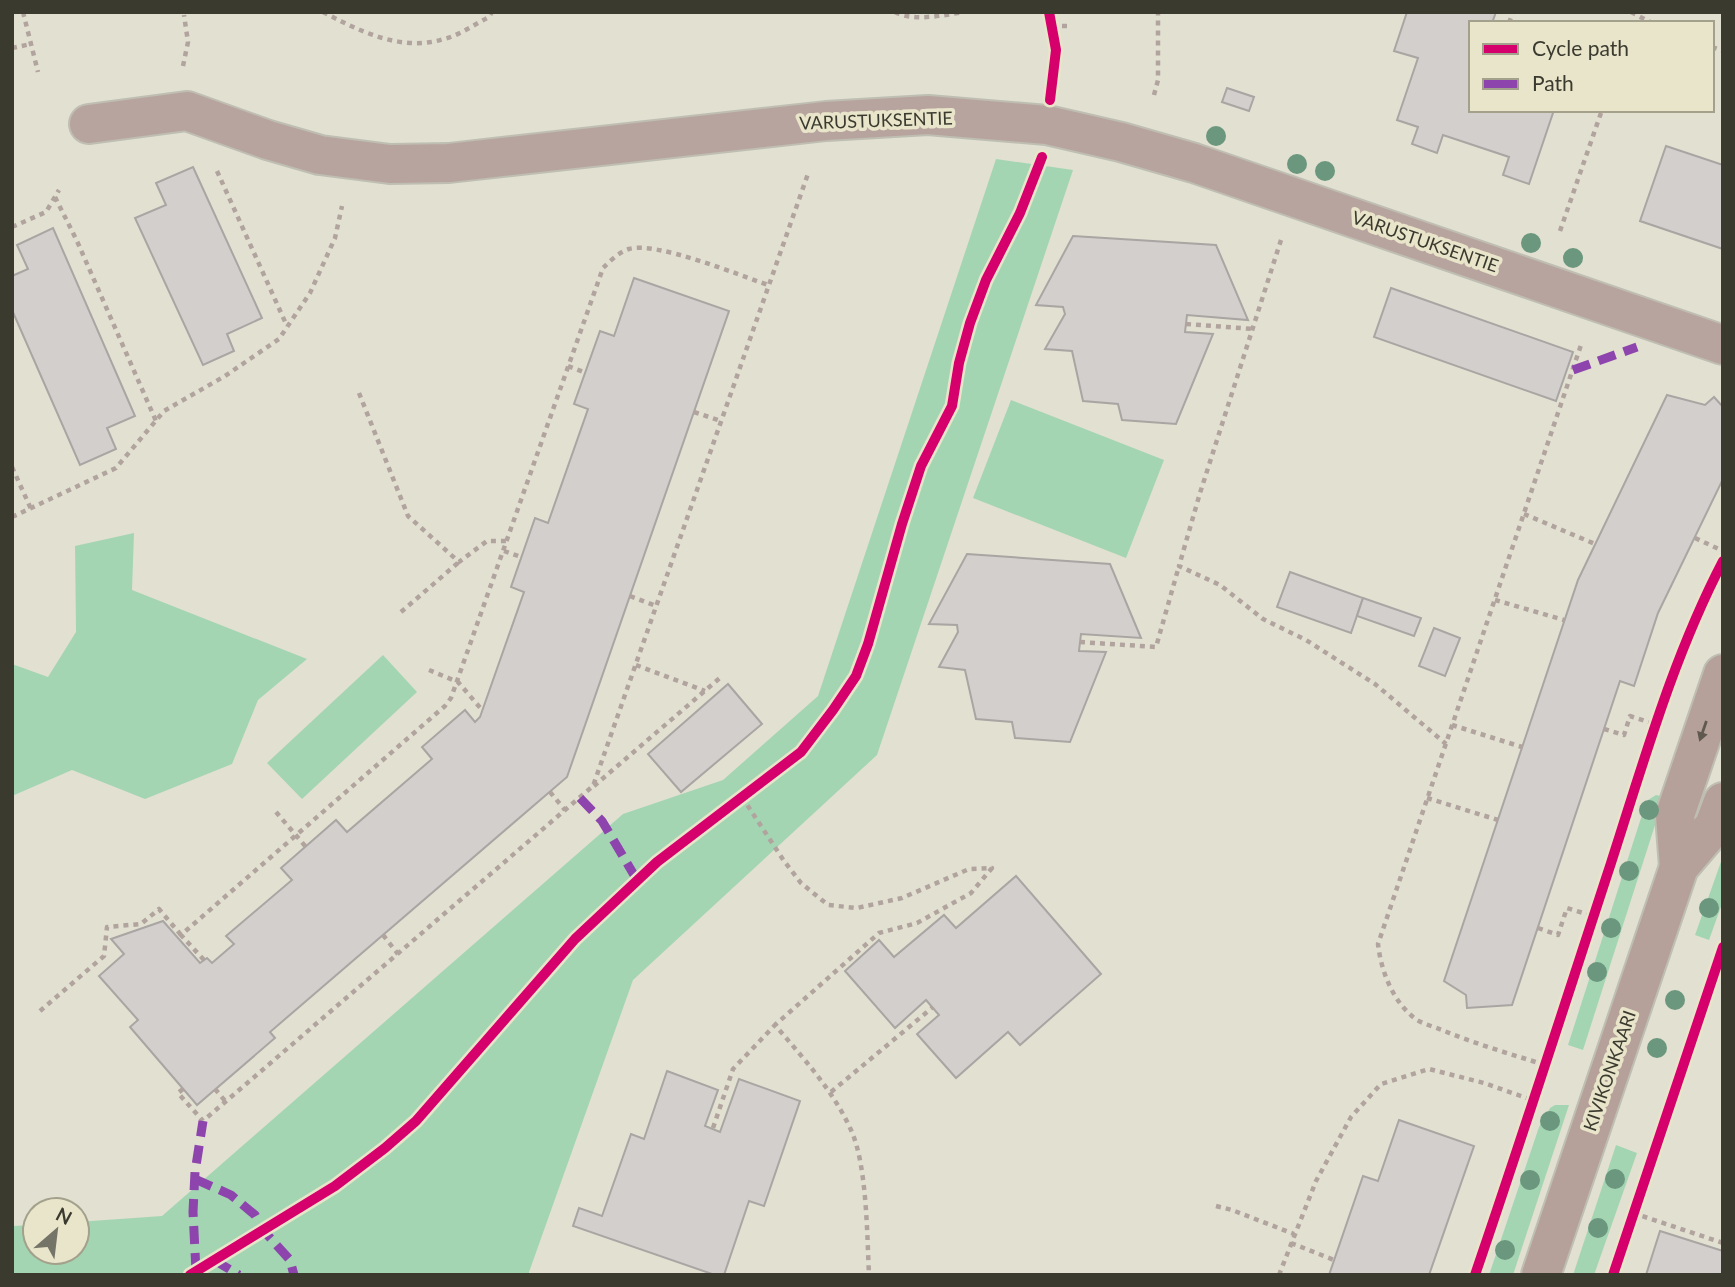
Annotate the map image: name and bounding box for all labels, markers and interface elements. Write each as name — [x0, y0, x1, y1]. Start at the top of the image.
legend — [1469, 21, 1714, 112]
text: Cycle path — [1532, 35, 1629, 60]
text: Path — [1532, 70, 1574, 95]
street label: VARUSTUKSENTIE — [799, 106, 953, 134]
street label: VARUSTUKSENTIE — [1349, 206, 1501, 276]
one-way arrow — [1697, 720, 1708, 741]
street label: KIVIKONKAARI — [1578, 1007, 1640, 1134]
north arrow — [21, 1196, 91, 1266]
text: N — [52, 1202, 76, 1229]

